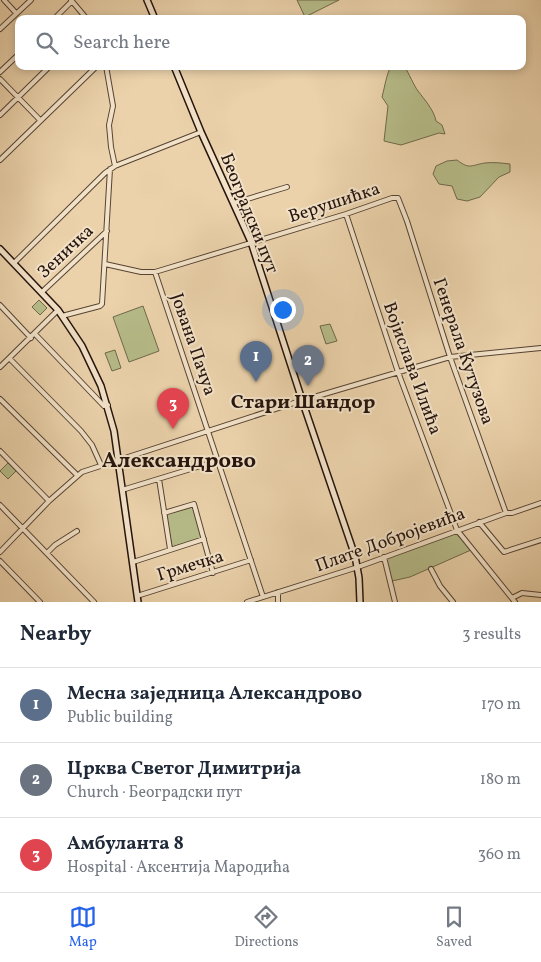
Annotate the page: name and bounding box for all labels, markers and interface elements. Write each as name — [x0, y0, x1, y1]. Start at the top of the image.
search box — [15, 15, 526, 70]
icon: search — [33, 29, 61, 57]
text: Search here — [73, 30, 170, 56]
street label: Београдски пут — [213, 150, 284, 278]
street label: Верушићка — [286, 177, 383, 230]
street label: Зеничка — [32, 219, 100, 285]
street label: Генерала Кутузова — [426, 275, 499, 428]
street label: Јована Пачуа — [163, 290, 222, 399]
your location — [270, 297, 296, 323]
street label: Војислава Илића — [376, 299, 447, 438]
pin: 1 — [240, 341, 272, 382]
pin: 2 — [292, 345, 324, 386]
pin: 3 — [157, 388, 189, 429]
district label: Стари Шандор — [231, 389, 375, 417]
district label: Александрово — [102, 446, 256, 477]
street label: Плате Добројевића — [312, 502, 469, 579]
street label: Грмечка — [154, 544, 227, 588]
text: Nearby — [20, 620, 91, 649]
text: 3 results — [462, 624, 521, 646]
text: Месна заједница Александрово — [67, 681, 362, 707]
text: 1 — [33, 694, 39, 716]
text: 170 m — [481, 694, 521, 716]
text: Public building — [67, 707, 173, 729]
text: Црква Светог Димитрија — [67, 756, 301, 782]
text: 2 — [32, 769, 40, 791]
text: 180 m — [480, 769, 521, 791]
text: Church · Београдски пут — [67, 782, 242, 804]
text: Амбуланта 8 — [67, 831, 184, 857]
text: 3 — [32, 844, 40, 866]
text: 360 m — [478, 844, 521, 866]
text: Hospital · Аксентија Мародића — [67, 857, 290, 879]
tab: Map — [69, 903, 97, 952]
tab: Directions — [234, 903, 299, 952]
tab: Saved — [436, 903, 472, 952]

